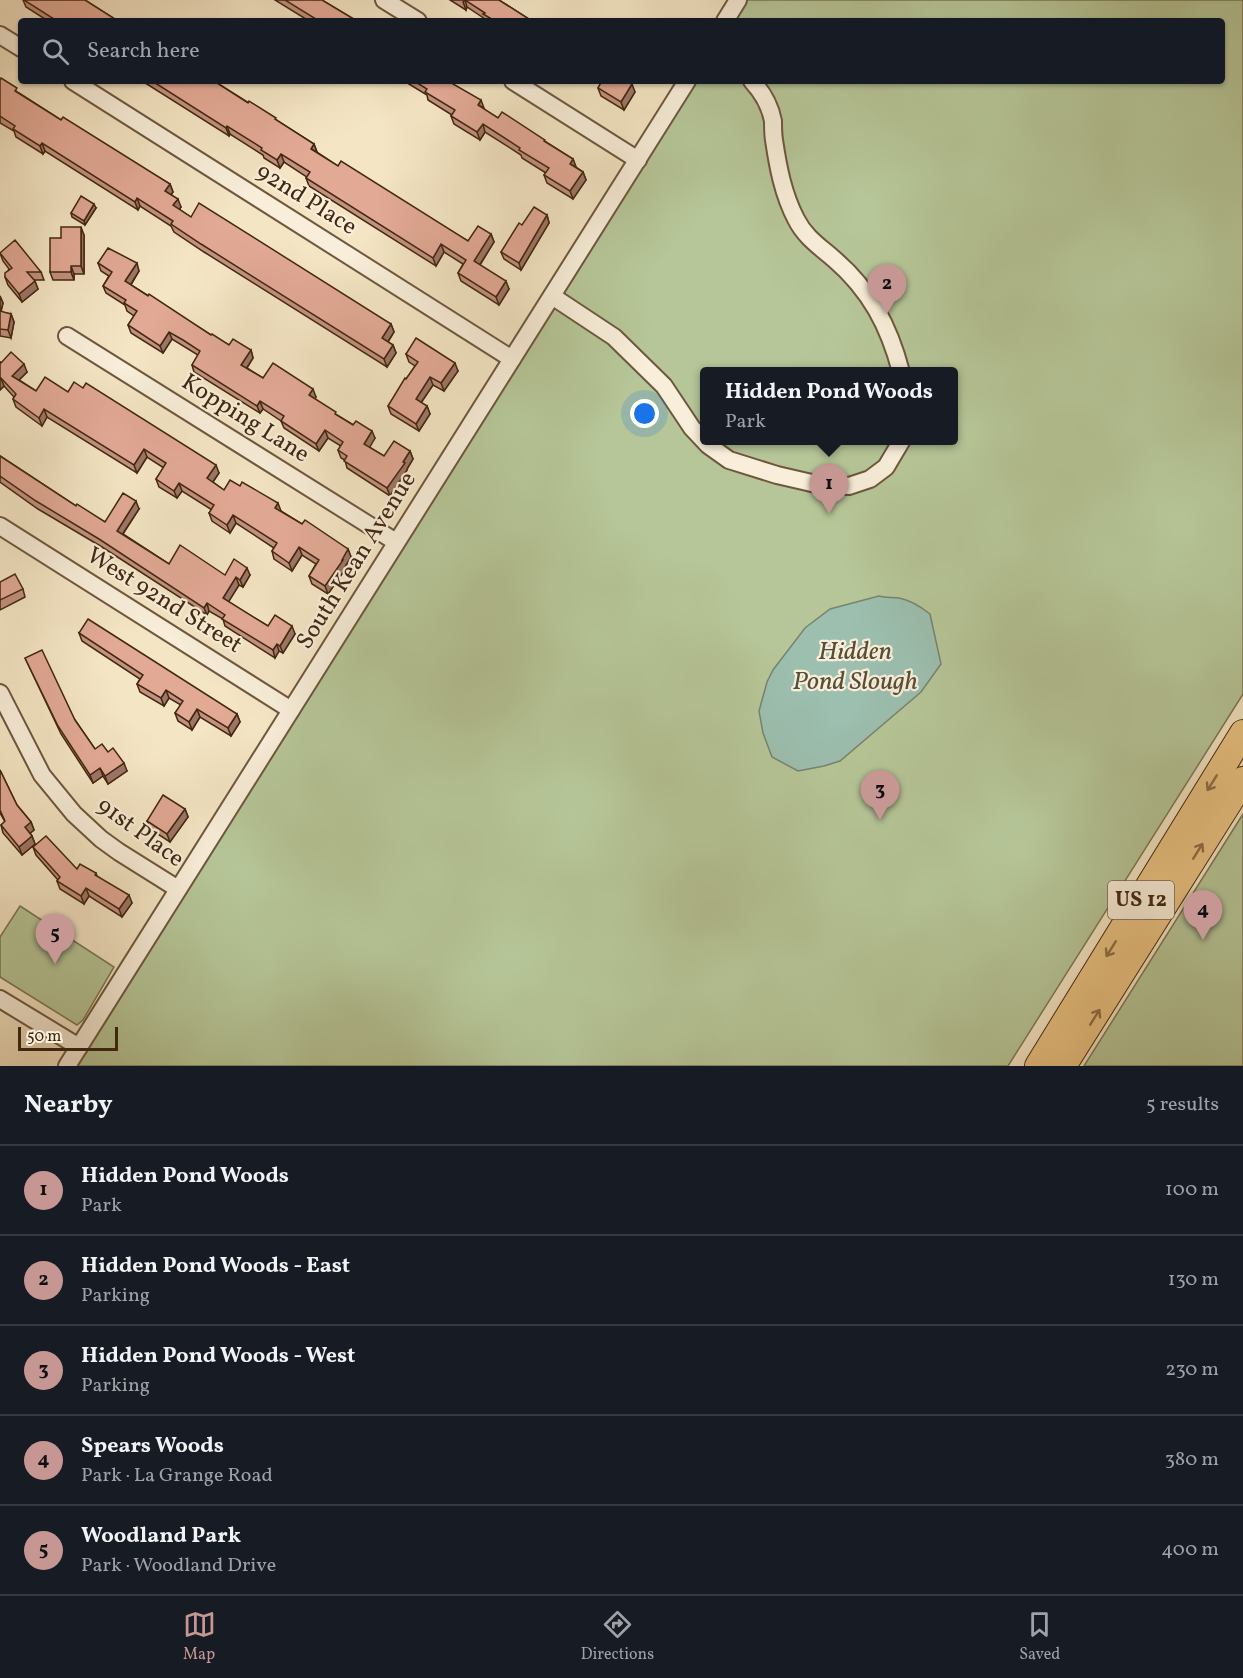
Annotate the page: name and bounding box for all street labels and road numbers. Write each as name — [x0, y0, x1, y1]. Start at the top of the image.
street label: 92nd Place — [249, 156, 363, 244]
street label: Kopping Lane — [174, 366, 316, 472]
street label: South Kean Avenue — [289, 466, 425, 656]
street label: West 92nd Street — [80, 539, 248, 663]
street label: 91st Place — [89, 790, 191, 876]
road number: US 12 — [1108, 881, 1174, 919]

